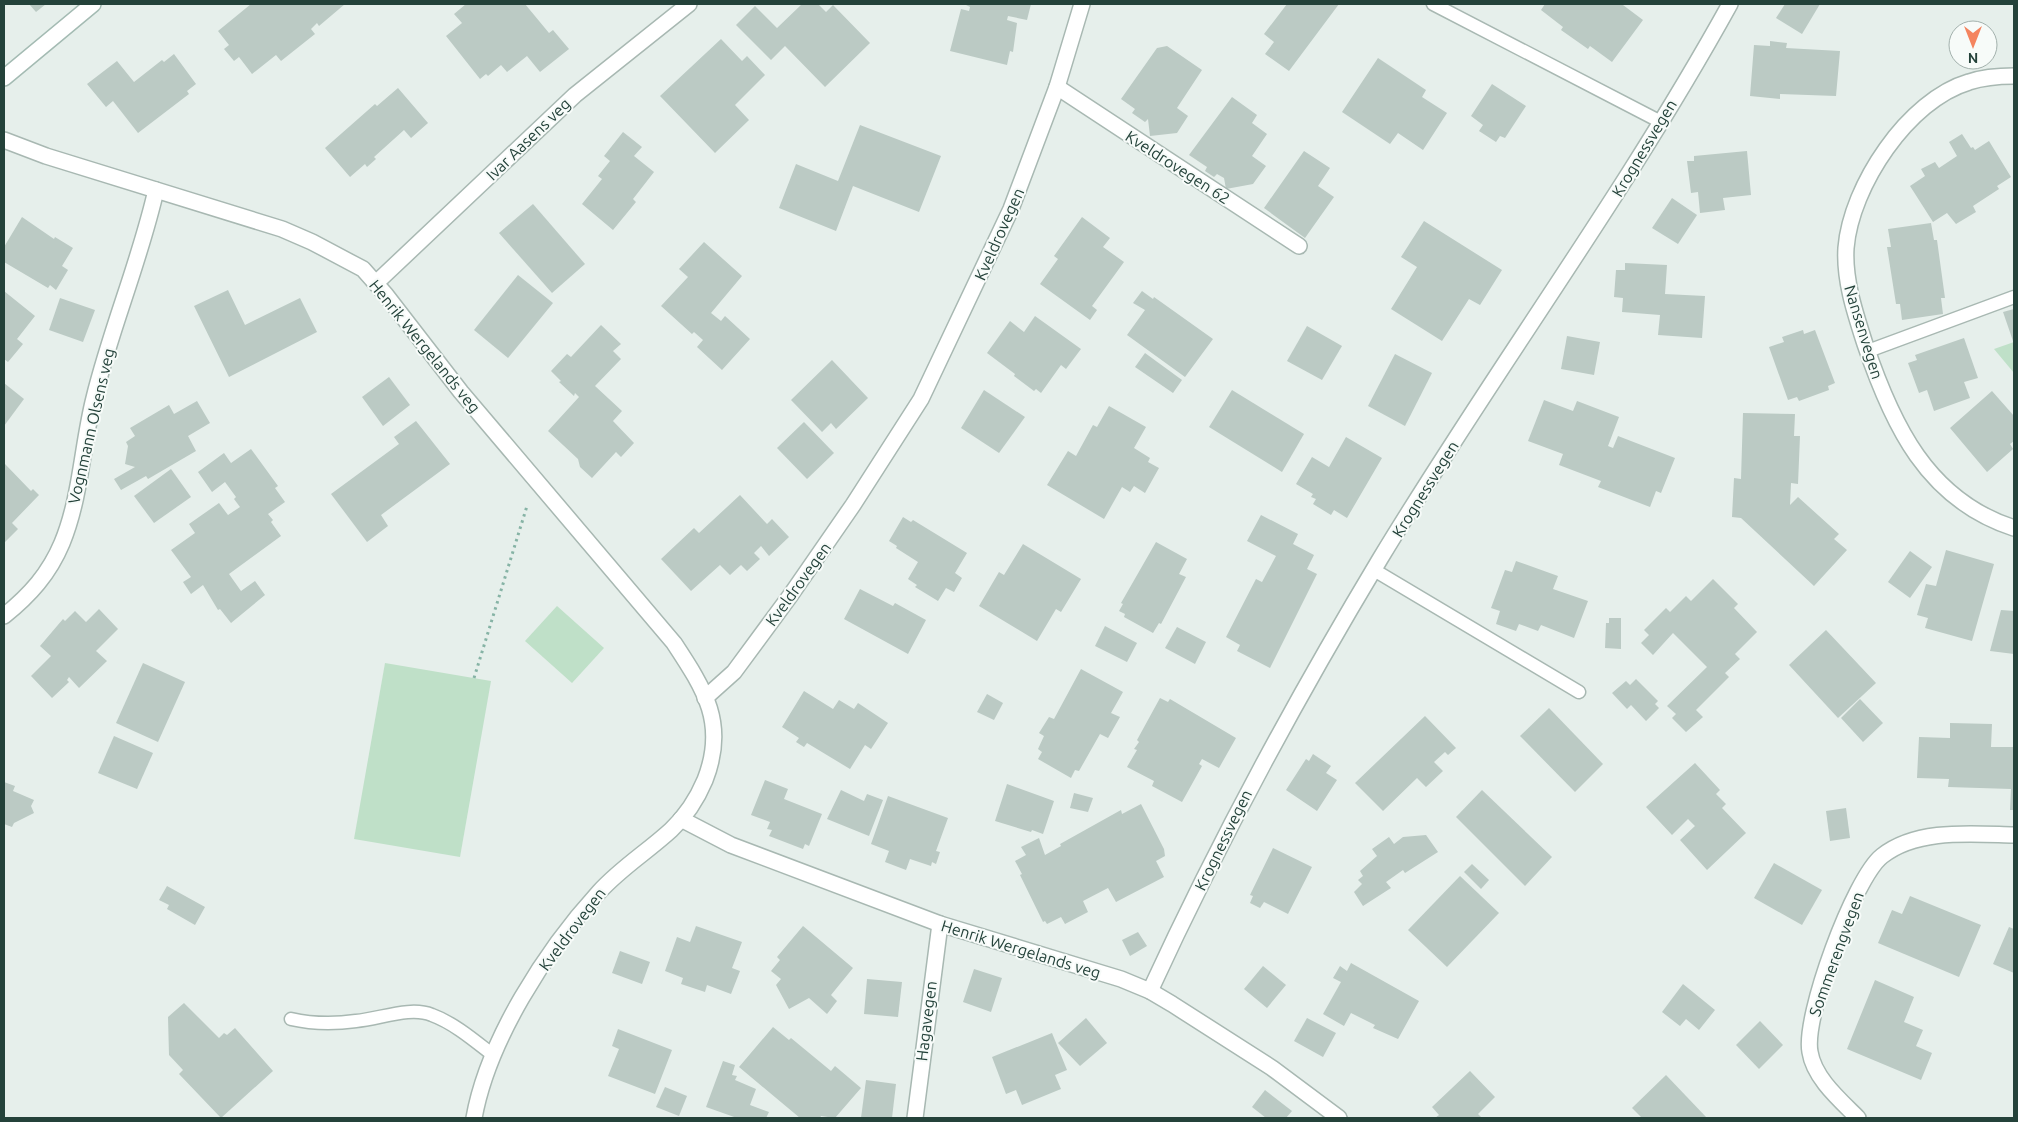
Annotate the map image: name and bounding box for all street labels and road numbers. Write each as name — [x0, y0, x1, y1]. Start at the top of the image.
street label: Ivar Aasens veg — [482, 94, 574, 184]
street label: Krognessvegen — [1608, 96, 1680, 200]
street label: Kveldrovegen 62 — [1122, 127, 1234, 207]
street label: Kveldrovegen — [971, 185, 1027, 283]
street label: Henrik Wergelands veg — [366, 276, 484, 416]
street label: Nansenvegen — [1841, 283, 1887, 381]
street label: Vognmann Olsens veg — [64, 346, 118, 506]
street label: Krognessvegen — [1388, 438, 1462, 540]
street label: Kveldrovegen — [762, 539, 834, 629]
street label: Krognessvegen — [1191, 787, 1255, 893]
street label: Kveldrovegen — [535, 884, 609, 974]
street label: Sommerengvegen — [1805, 889, 1867, 1019]
street label: Henrik Wergelands veg — [939, 916, 1103, 982]
street label: Hagavegen — [912, 980, 940, 1062]

